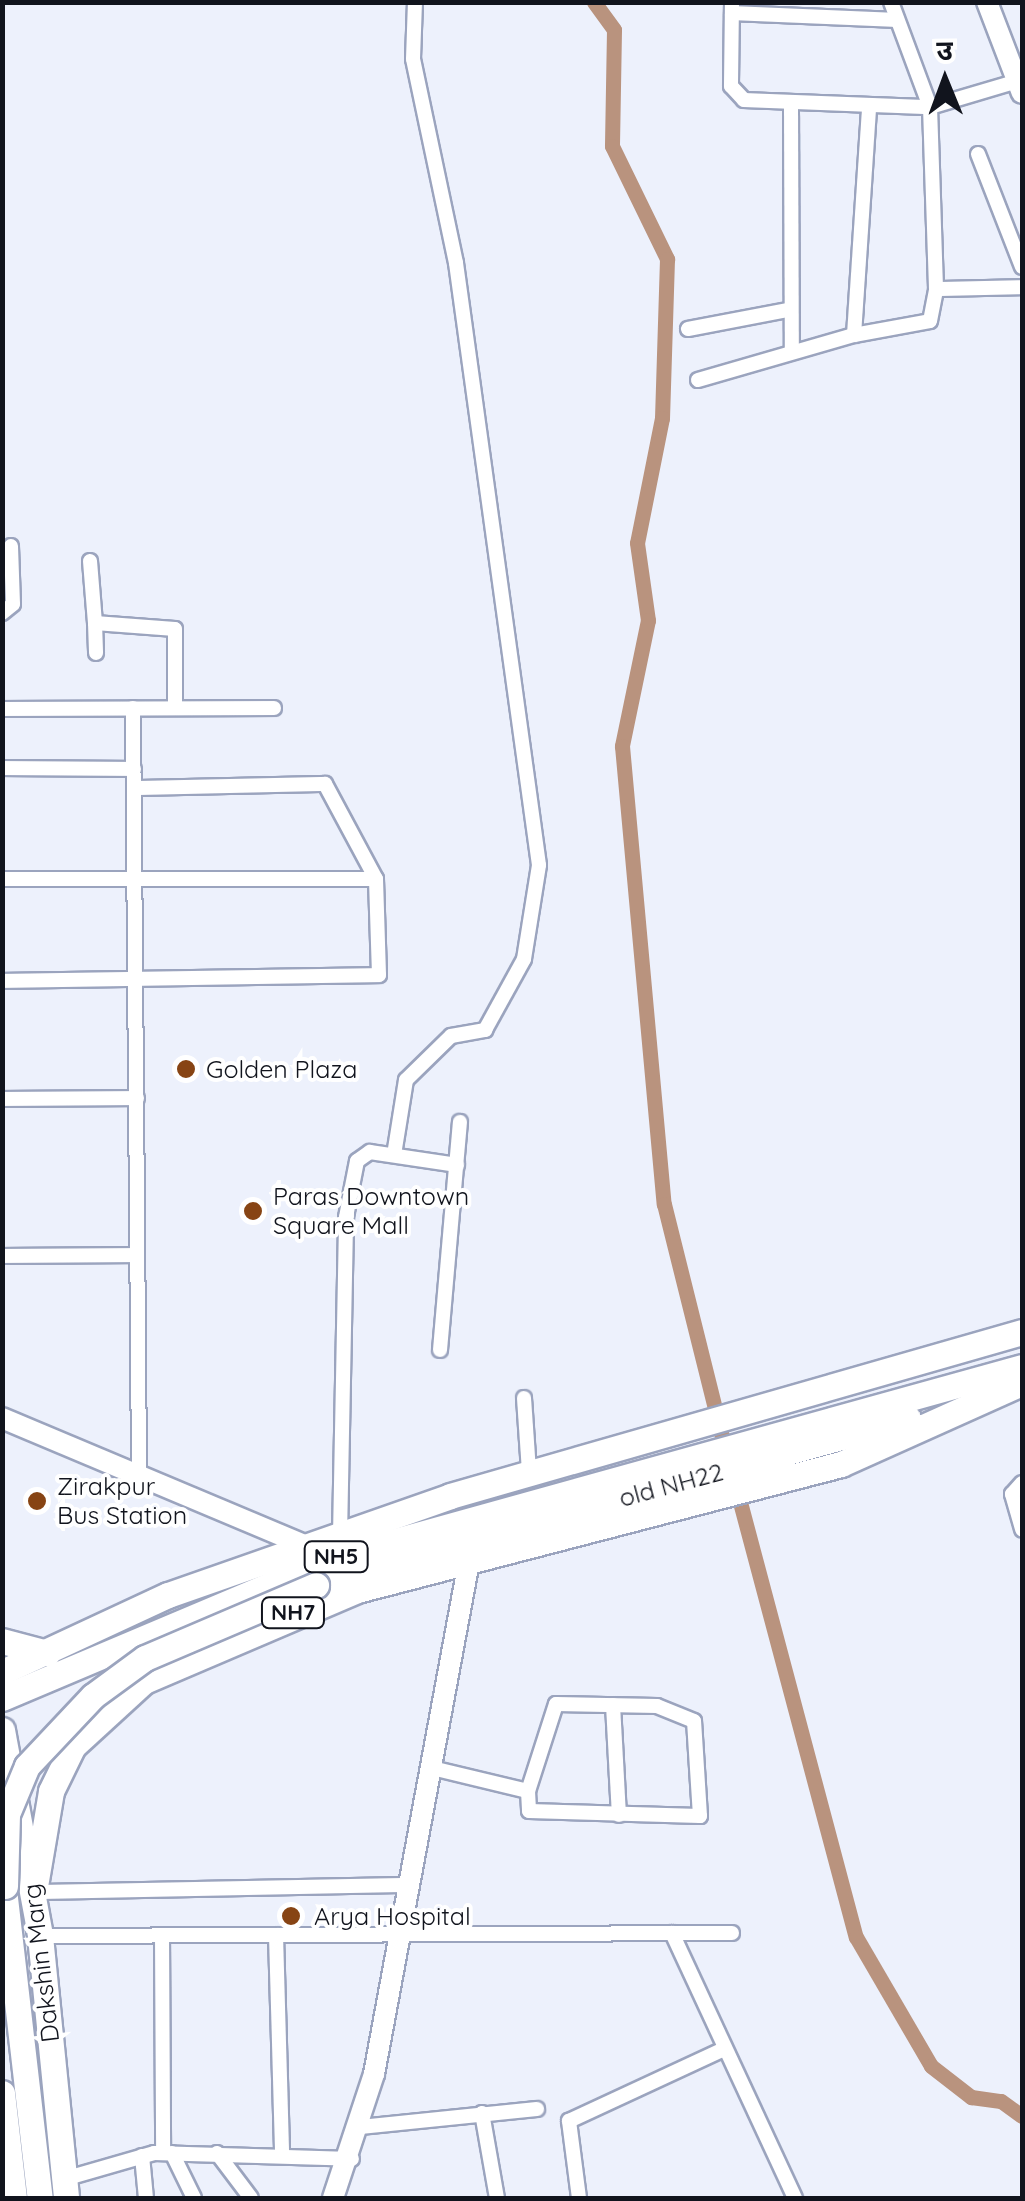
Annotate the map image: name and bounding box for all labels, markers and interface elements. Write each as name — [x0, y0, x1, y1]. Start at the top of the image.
north arrow — [895, 30, 995, 130]
text: उ — [936, 32, 953, 67]
place label: Golden Plaza — [206, 1054, 357, 1084]
marker: Golden Plaza — [175, 1058, 197, 1080]
place label: Paras Downtown Square Mall — [273, 1182, 469, 1241]
marker: Paras Downtown Square Mall — [242, 1200, 264, 1222]
street label: old NH22 — [616, 1457, 726, 1513]
place label: Zirakpur Bus Station — [57, 1472, 187, 1531]
marker: Zirakpur Bus Station — [26, 1490, 48, 1512]
road number: NH5 — [304, 1540, 368, 1574]
road number: NH7 — [260, 1596, 326, 1630]
street label: Dakshin Marg — [16, 1882, 66, 2044]
place label: Arya Hospital — [314, 1901, 471, 1931]
marker: Arya Hospital — [278, 1903, 304, 1929]

